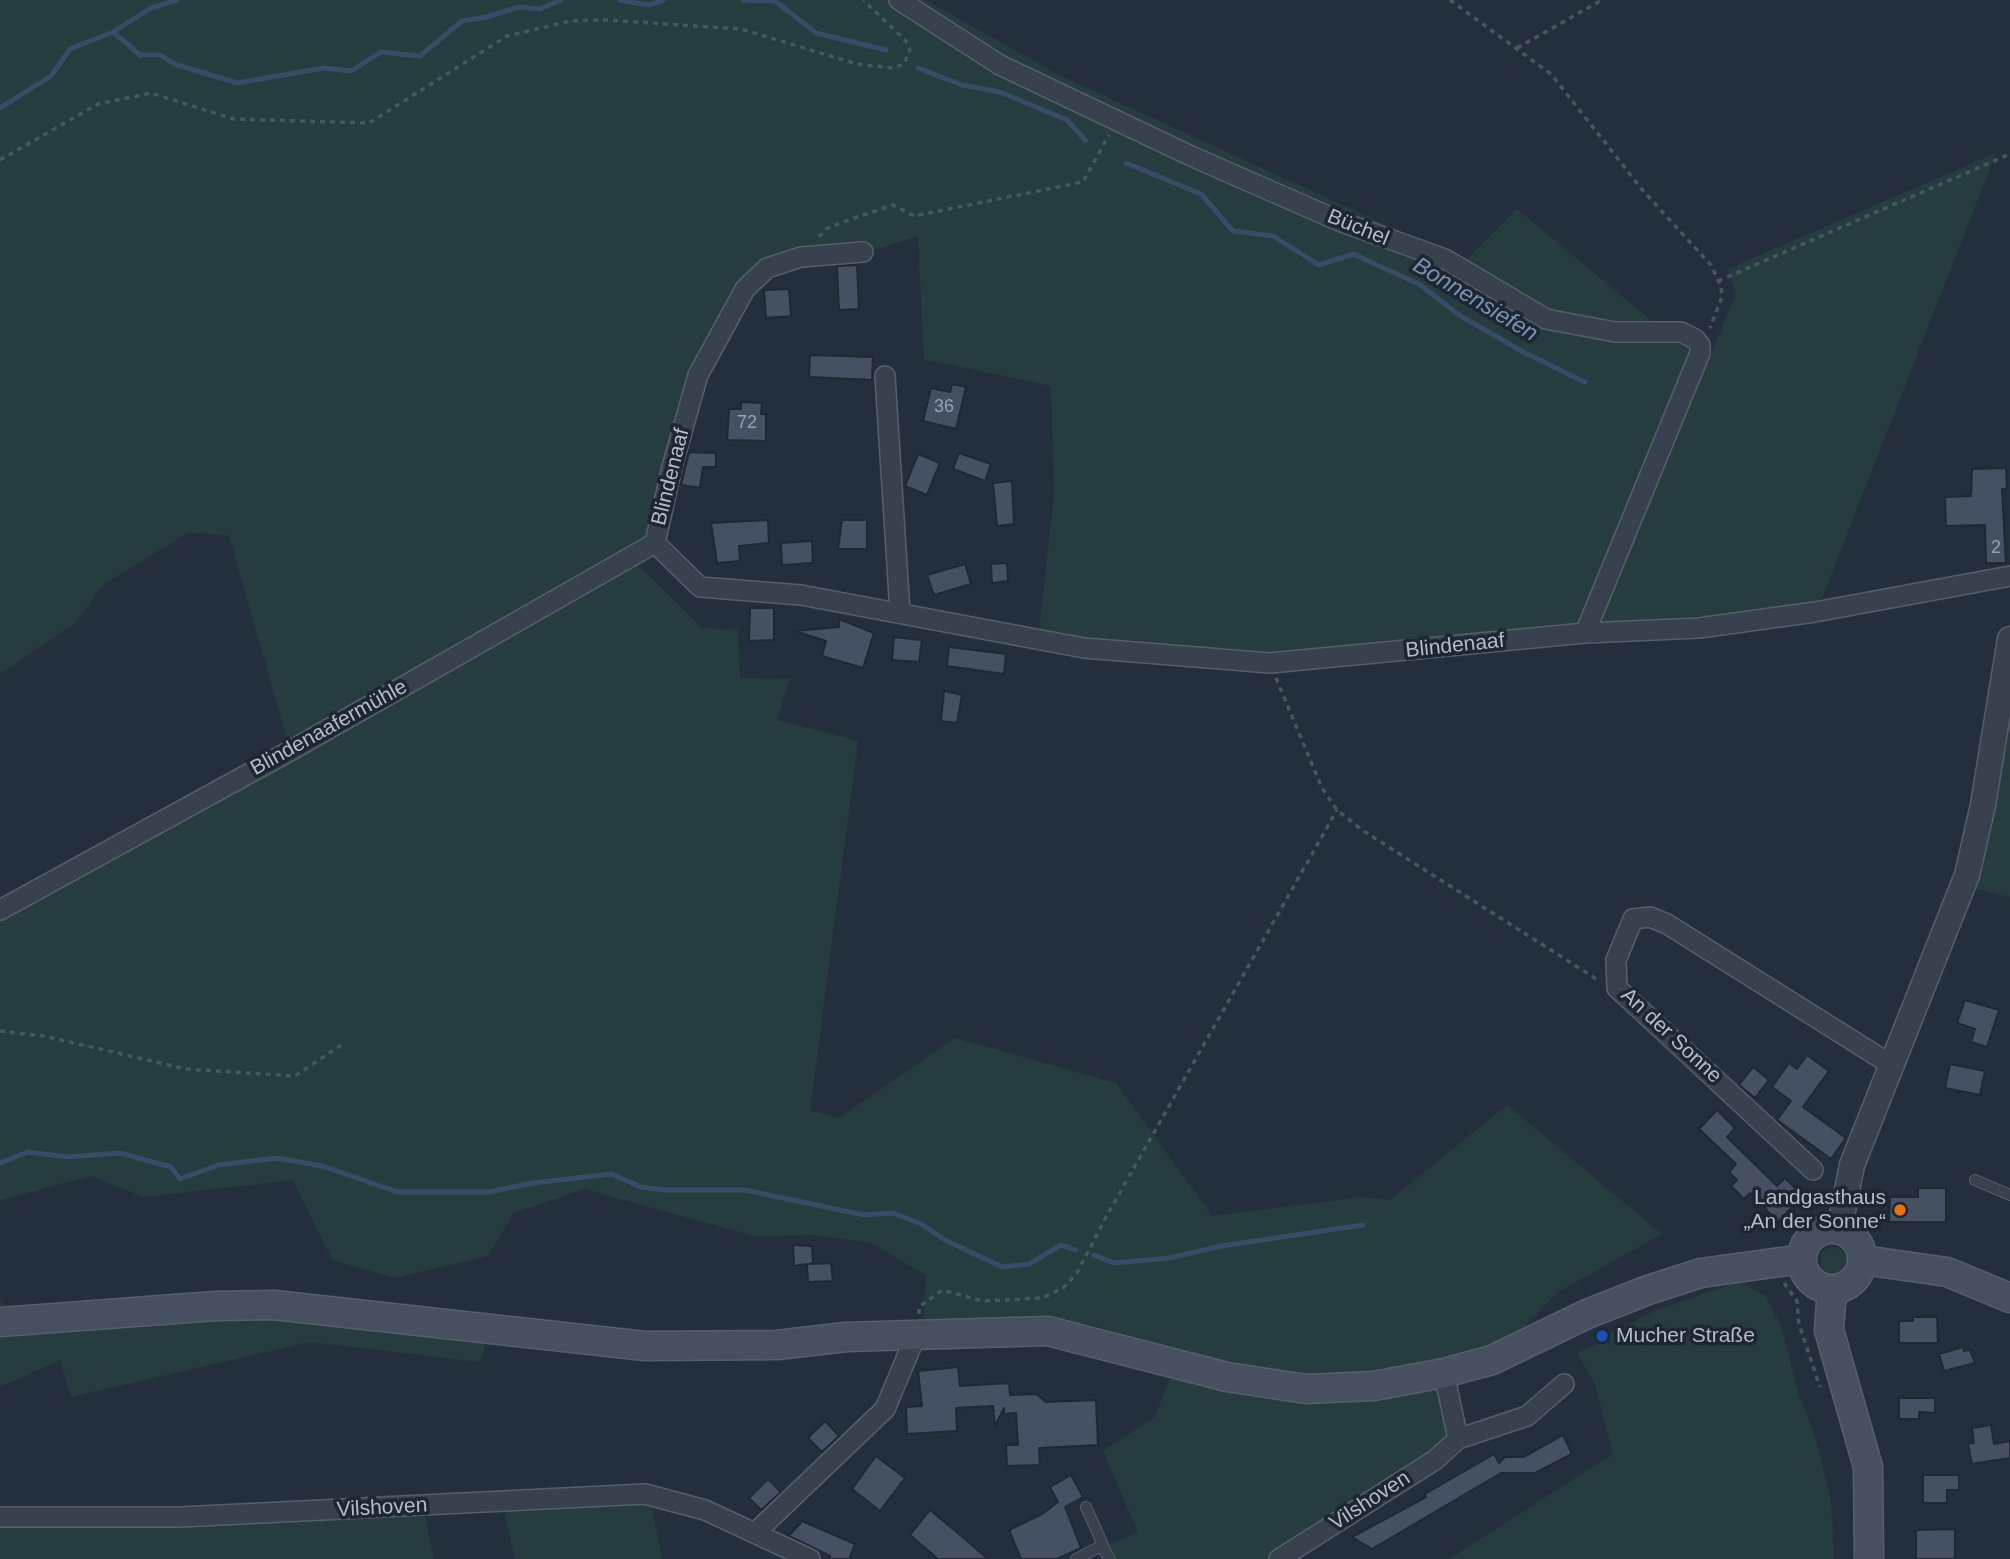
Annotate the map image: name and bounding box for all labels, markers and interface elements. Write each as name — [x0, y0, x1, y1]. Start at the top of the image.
street label: Büchel — [1324, 204, 1392, 252]
water label: Bonnensiefen — [1408, 252, 1542, 348]
house number: 36 — [934, 396, 954, 418]
house number: 72 — [737, 412, 757, 434]
street label: Blindenaaf — [647, 426, 695, 528]
house number: 2 — [1991, 537, 2001, 559]
street label: Blindenaaf — [1404, 628, 1506, 664]
street label: Blindenaafermühle — [246, 675, 412, 781]
street label: An der Sonne — [1615, 983, 1727, 1089]
place label: Landgasthaus „An der Sonne“ — [1744, 1185, 1886, 1235]
marker: Landgasthaus „An der Sonne“ — [1892, 1202, 1908, 1218]
place label: Mucher Straße — [1616, 1323, 1755, 1349]
marker: Mucher Straße — [1594, 1328, 1610, 1344]
street label: Vilshoven — [1325, 1466, 1415, 1536]
street label: Vilshoven — [336, 1493, 428, 1523]

